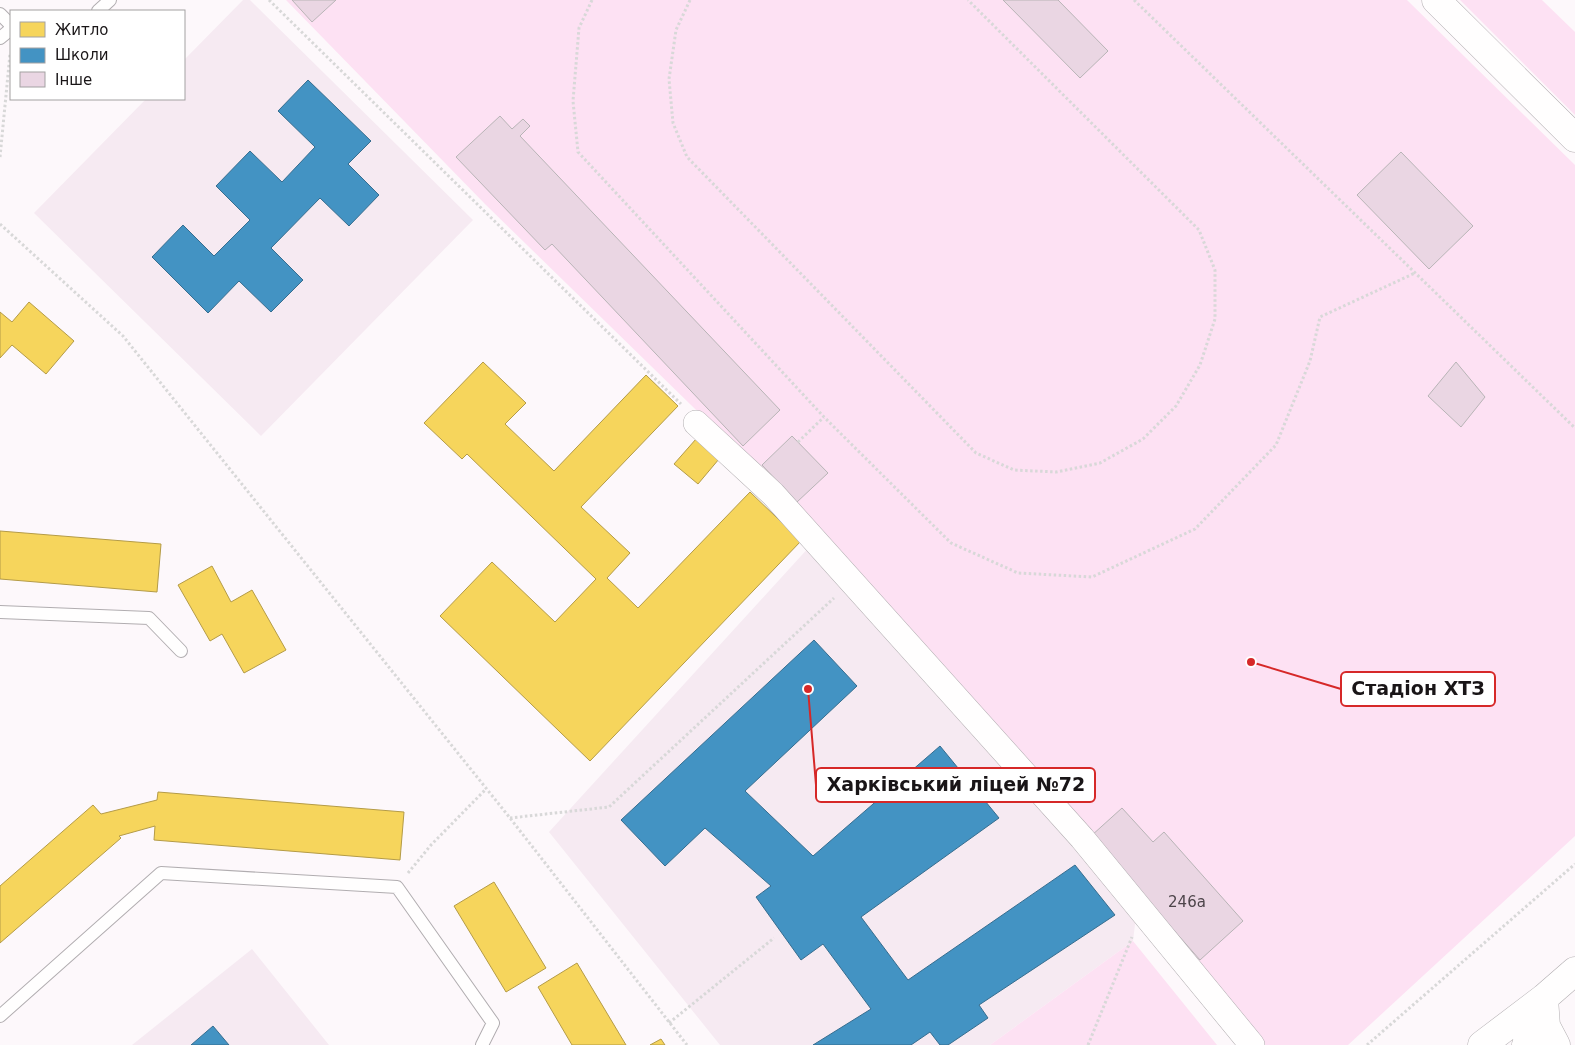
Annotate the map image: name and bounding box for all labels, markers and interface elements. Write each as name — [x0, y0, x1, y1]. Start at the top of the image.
legend — [10, 10, 185, 100]
text: Житло — [55, 21, 108, 39]
text: Школи — [55, 46, 109, 64]
text: Інше — [55, 71, 92, 89]
callout: Стадіон ХТЗ — [1341, 672, 1495, 706]
text: Стадіон ХТЗ — [1351, 677, 1485, 699]
callout: Харківський ліцей №72 — [816, 768, 1095, 802]
text: Харківський ліцей №72 — [827, 773, 1085, 795]
house number: 246а — [1168, 893, 1206, 911]

